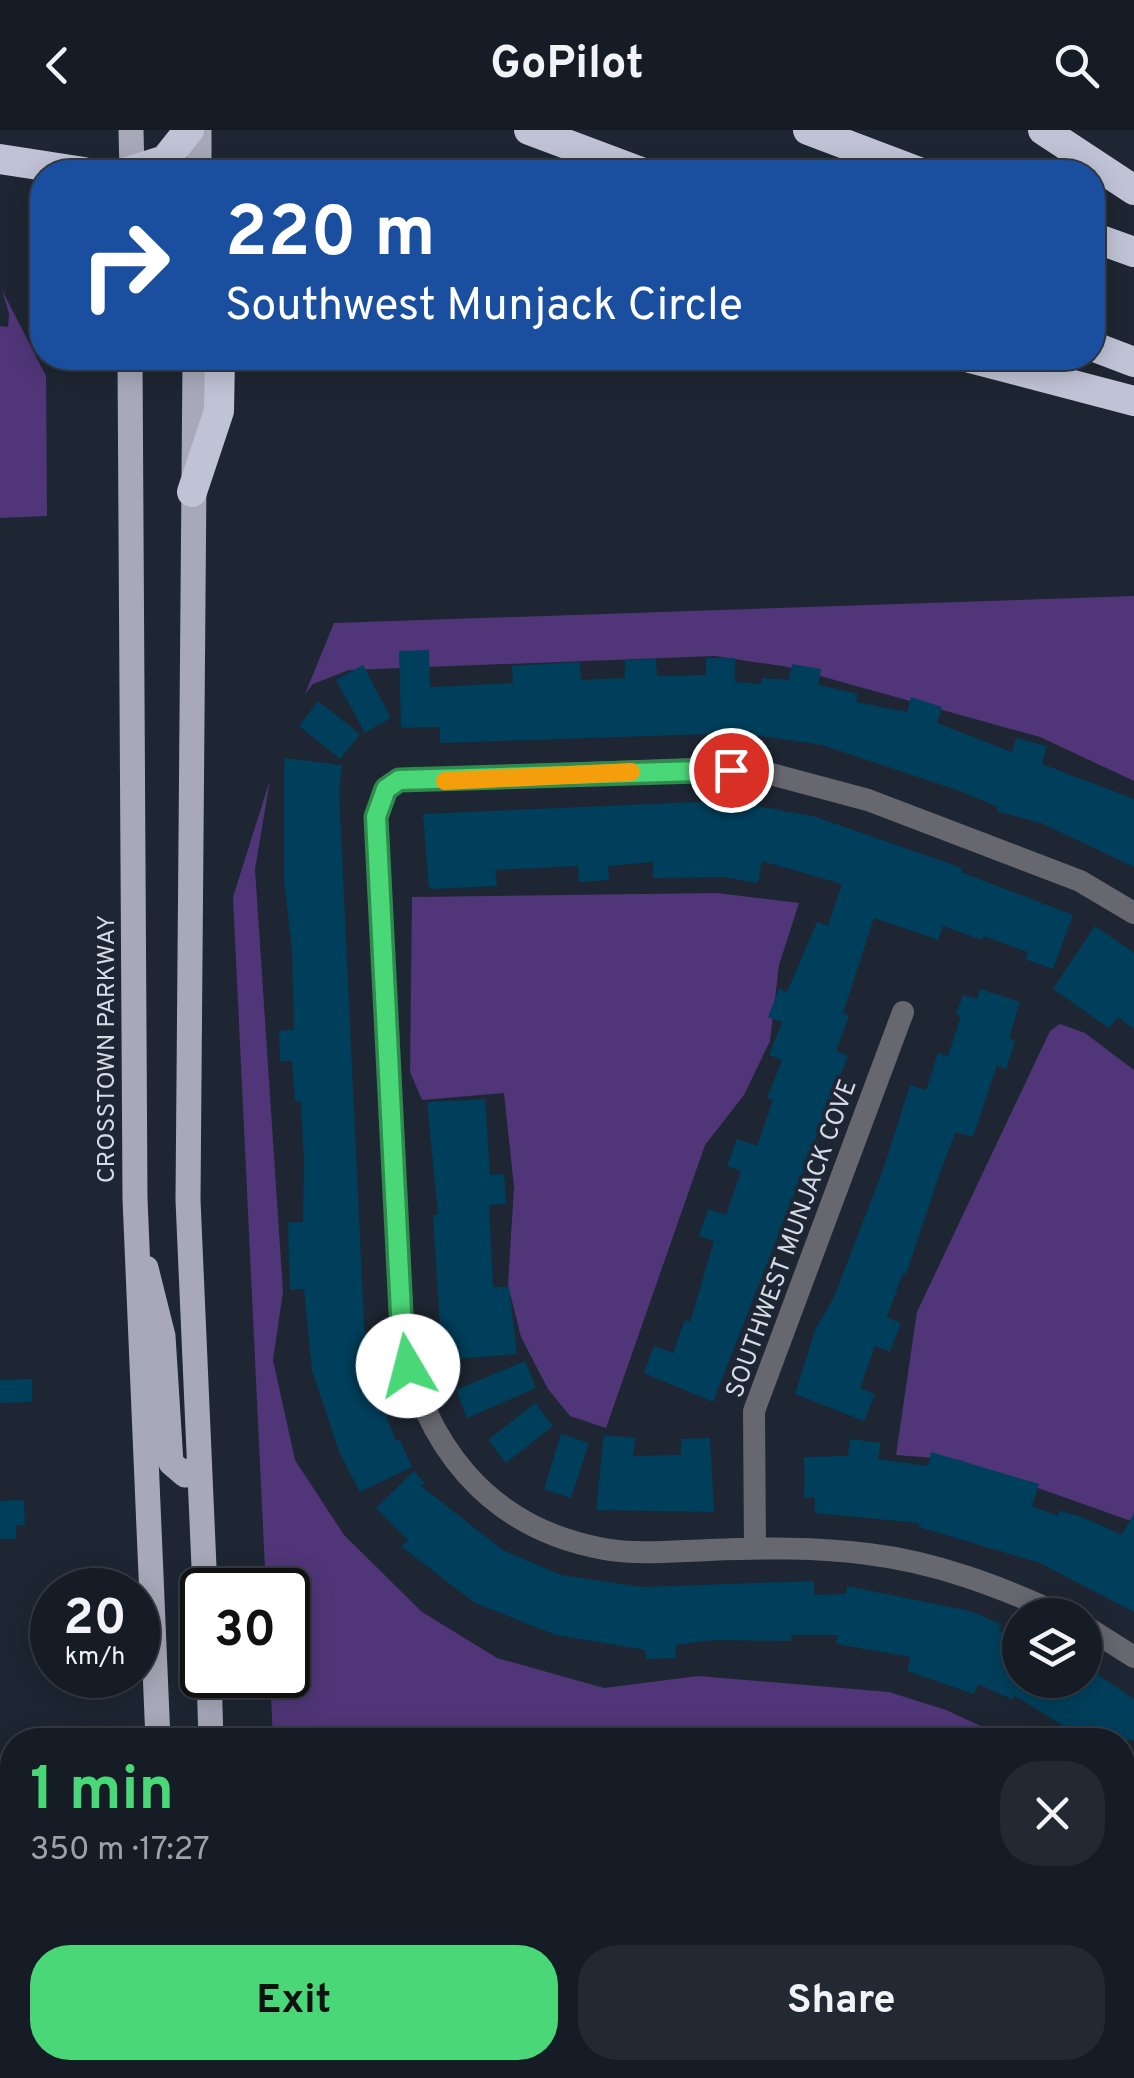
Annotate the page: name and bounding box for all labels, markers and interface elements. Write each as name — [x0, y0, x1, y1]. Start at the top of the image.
text: GoPilot — [490, 37, 644, 94]
icon: back — [30, 38, 85, 93]
icon: search — [1049, 38, 1104, 93]
text: 220 m — [225, 192, 435, 281]
icon: right — [60, 200, 190, 330]
text: Southwest Munjack Circle — [225, 279, 743, 336]
pin — [689, 728, 774, 813]
icon: arrive — [704, 743, 759, 798]
street label: CROSSTOWN PARKWAY — [92, 915, 124, 1183]
street label: SOUTHWEST MUNJACK COVE — [720, 1075, 865, 1403]
position arrow — [356, 1314, 460, 1418]
speed limit sign: 30 — [180, 1568, 310, 1698]
text: 20 — [63, 1589, 127, 1652]
map controls — [1002, 1598, 1102, 1698]
button: layers — [1002, 1598, 1102, 1698]
text: km/h — [65, 1642, 125, 1674]
text: 1 min — [30, 1755, 174, 1831]
button: close — [1000, 1761, 1105, 1866]
text: 350 m · 17:27 — [30, 1831, 210, 1871]
button: Exit — [30, 1945, 558, 2060]
button: Share — [578, 1945, 1105, 2060]

